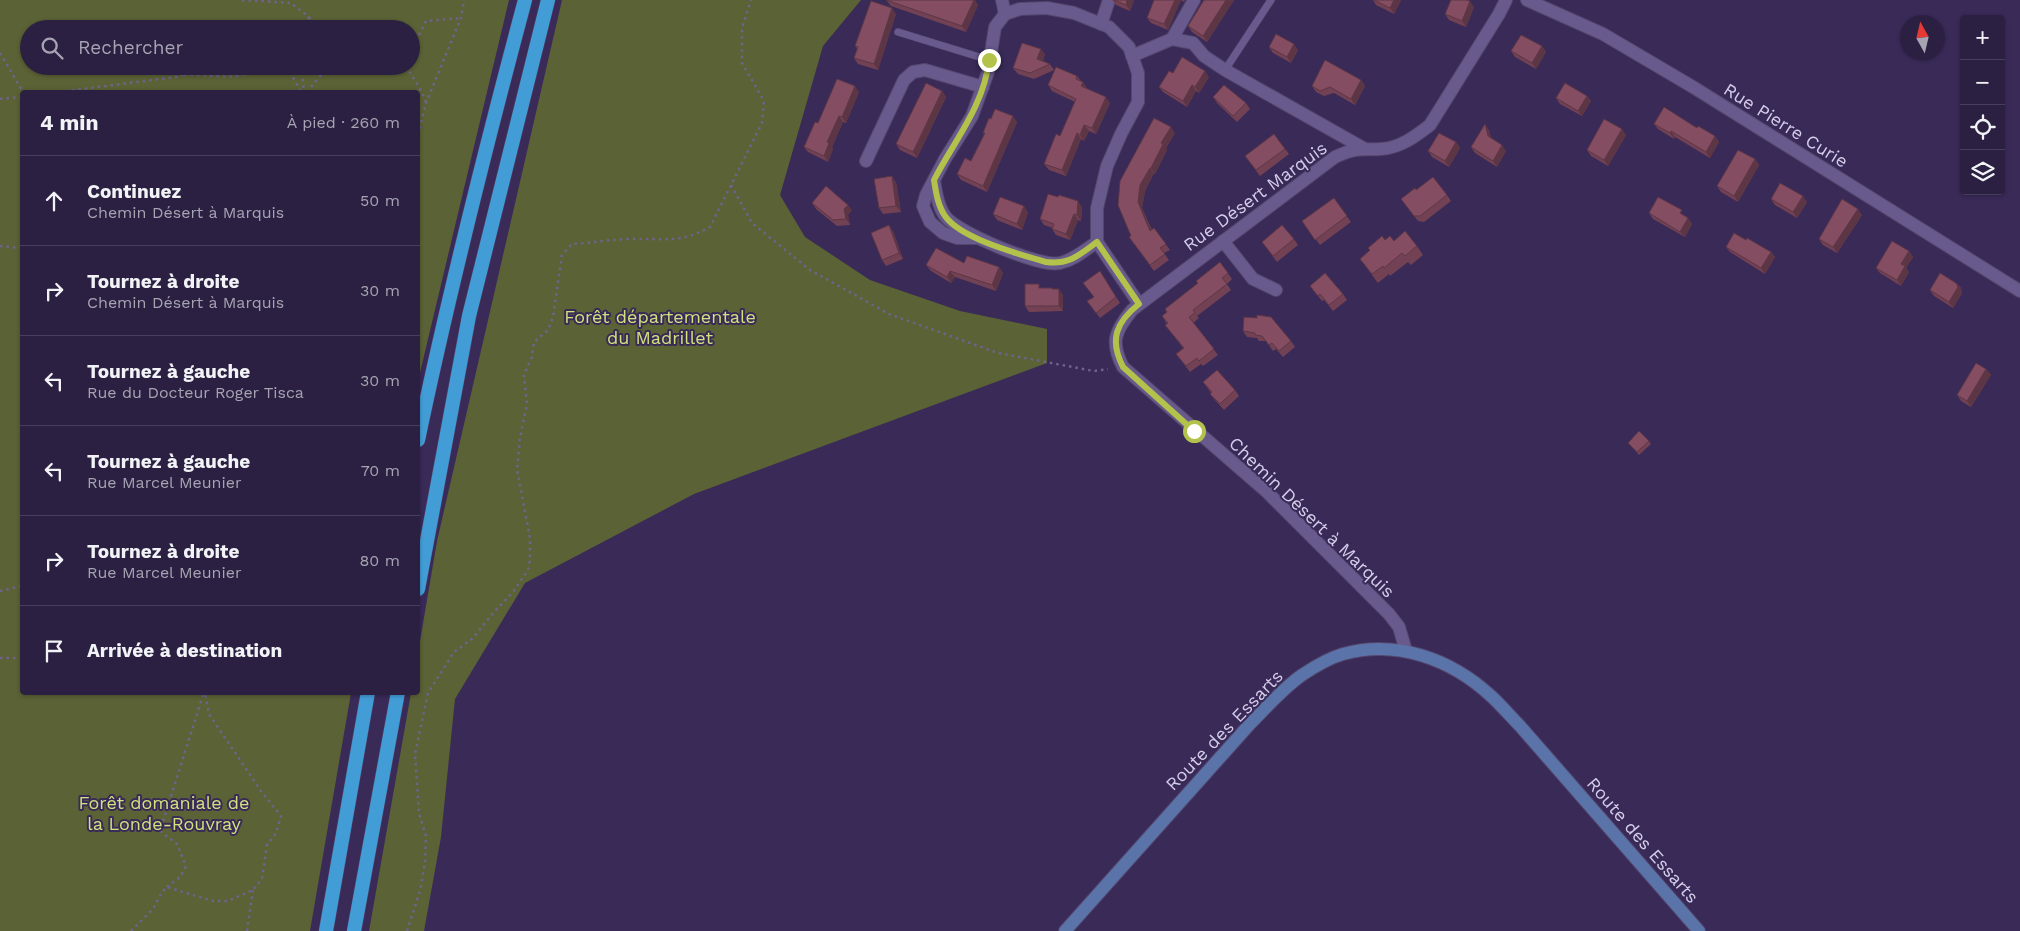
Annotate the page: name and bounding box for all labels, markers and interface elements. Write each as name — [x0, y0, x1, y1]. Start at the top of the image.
north arrow — [1900, 15, 1945, 60]
map controls — [1960, 15, 2005, 195]
button: + — [1960, 15, 2005, 60]
search box — [20, 20, 420, 75]
icon: search — [38, 34, 66, 62]
text: Rechercher — [78, 36, 183, 59]
route end — [978, 49, 1001, 72]
button: − — [1960, 60, 2005, 105]
street label: Rue Pierre Curie — [1720, 78, 1852, 172]
button: locate — [1960, 105, 2005, 150]
text: 4 min — [40, 110, 98, 135]
text: À pied · 260 m — [287, 113, 400, 132]
street label: Rue Désert Marquis — [1179, 137, 1331, 255]
button: layers — [1960, 150, 2005, 195]
text: Continuez — [87, 180, 181, 203]
icon: ahead — [40, 187, 68, 215]
text: 50 m — [360, 191, 400, 210]
text: Chemin Désert à Marquis — [87, 203, 284, 222]
text: Tournez à droite — [87, 270, 239, 293]
icon: right — [40, 277, 68, 305]
text: 30 m — [360, 281, 400, 300]
text: Chemin Désert à Marquis — [87, 293, 284, 312]
park label: Forêt départementale du Madrillet — [564, 306, 756, 348]
text: Tournez à gauche — [87, 360, 250, 383]
icon: left — [40, 367, 68, 395]
text: 30 m — [360, 371, 400, 390]
text: Rue du Docteur Roger Tisca — [87, 383, 304, 402]
route start — [1183, 420, 1206, 443]
street label: Chemin Désert à Marquis — [1225, 432, 1399, 602]
text: Tournez à gauche — [87, 450, 250, 473]
icon: left — [40, 457, 68, 485]
text: 70 m — [361, 461, 400, 480]
text: Rue Marcel Meunier — [87, 473, 241, 492]
text: Tournez à droite — [87, 540, 239, 563]
icon: right — [40, 547, 68, 575]
text: 80 m — [359, 551, 400, 570]
text: Rue Marcel Meunier — [87, 563, 241, 582]
icon: arrive — [40, 637, 68, 665]
text: Arrivée à destination — [87, 639, 282, 662]
street label: Route des Essarts — [1161, 665, 1287, 795]
street label: Route des Essarts — [1583, 773, 1703, 907]
park label: Forêt domaniale de la Londe-Rouvray — [79, 792, 249, 834]

